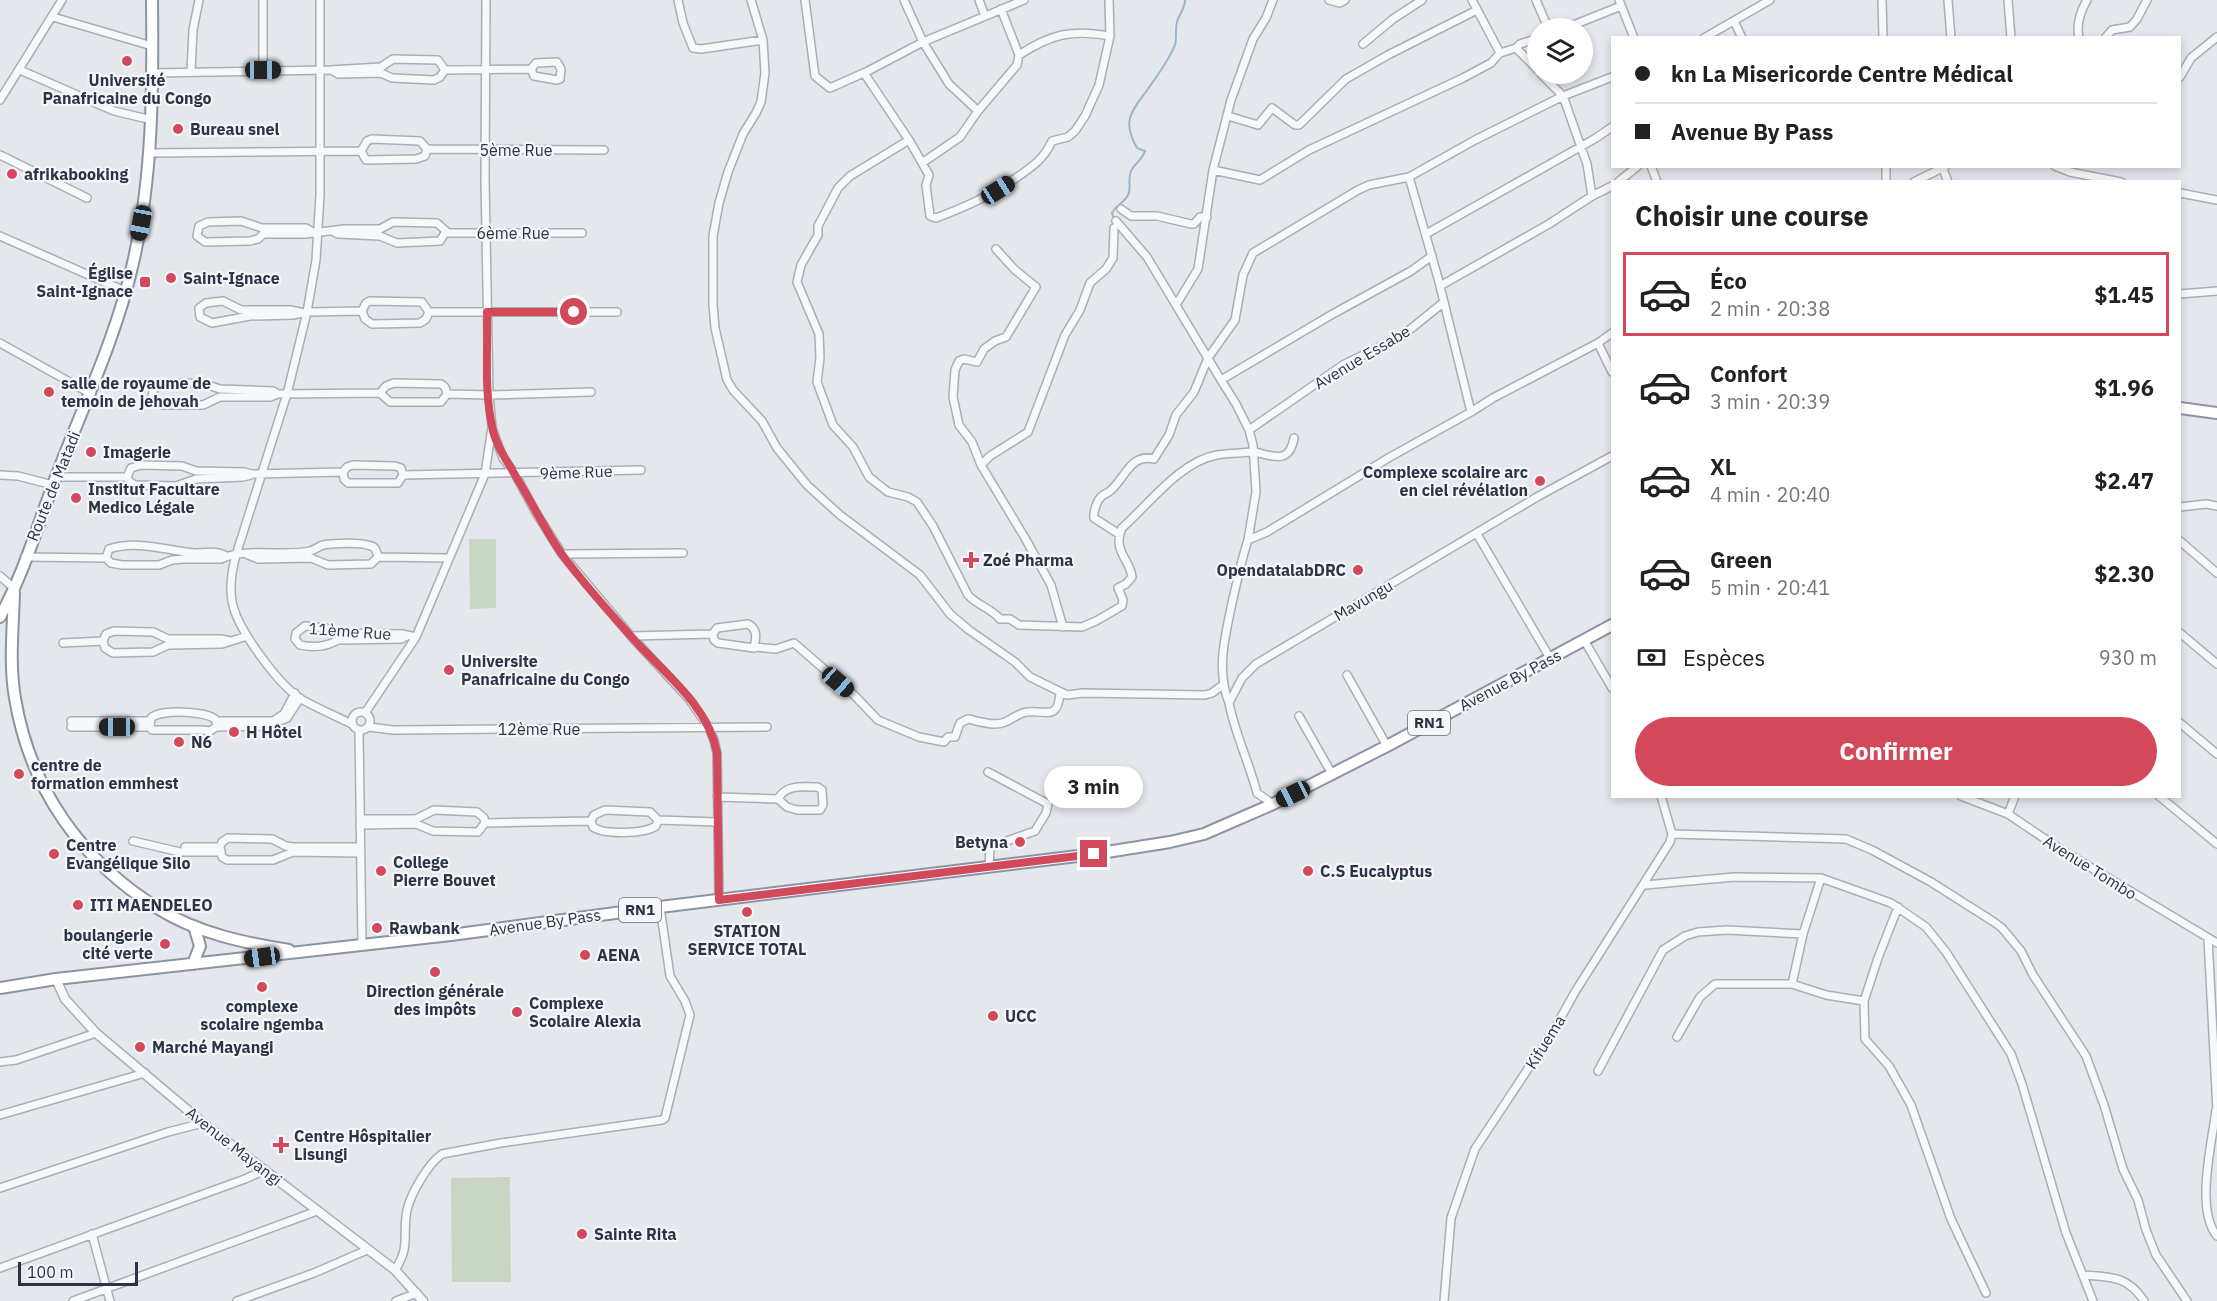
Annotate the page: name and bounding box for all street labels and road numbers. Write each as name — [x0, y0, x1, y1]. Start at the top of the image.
street label: 5ème Rue — [479, 140, 553, 160]
street label: 6ème Rue — [476, 223, 550, 243]
street label: Avenue Essabe — [1310, 320, 1414, 394]
street label: Route de Matadi — [22, 428, 84, 544]
street label: 9ème Rue — [539, 461, 613, 483]
street label: Mavungu — [1330, 575, 1396, 625]
street label: 11ème Rue — [308, 618, 392, 644]
street label: Avenue By Pass — [1455, 645, 1565, 715]
road number: RN1 — [1408, 711, 1450, 735]
street label: 12ème Rue — [498, 719, 581, 739]
street label: Avenue Tombo — [2040, 830, 2140, 904]
road number: RN1 — [619, 898, 661, 922]
street label: Avenue By Pass — [488, 904, 602, 940]
street label: Kifuema — [1521, 1011, 1570, 1073]
street label: Avenue Mayangi — [182, 1102, 286, 1190]

